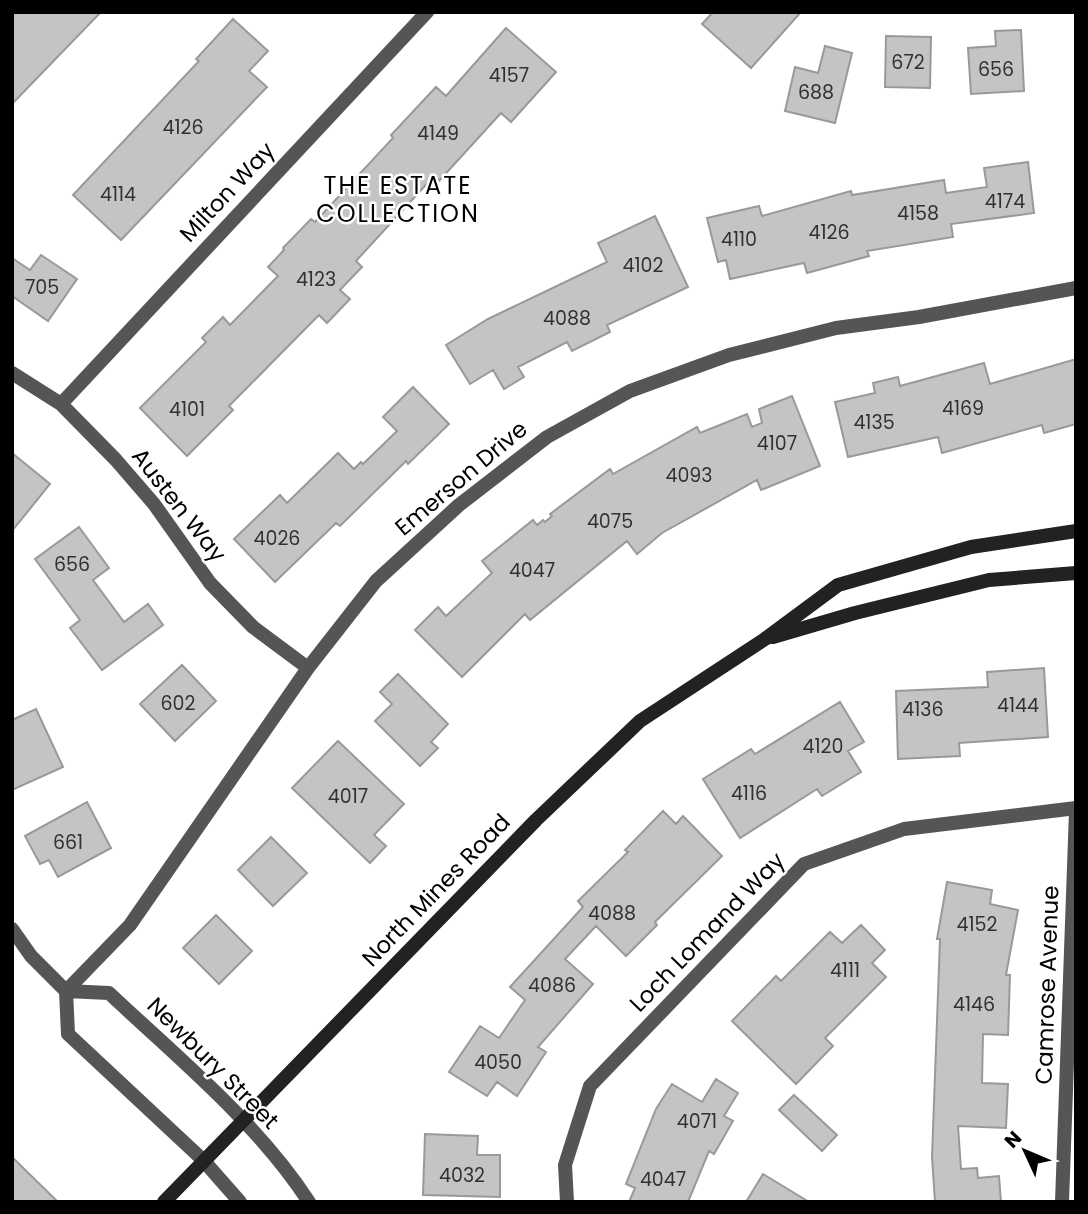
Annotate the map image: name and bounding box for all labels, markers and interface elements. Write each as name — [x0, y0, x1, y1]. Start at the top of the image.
house number: 672 — [891, 49, 925, 76]
house number: 656 — [978, 56, 1014, 83]
house number: 4157 — [489, 62, 529, 89]
house number: 688 — [798, 79, 834, 106]
house number: 4126 — [162, 114, 204, 141]
house number: 4149 — [417, 120, 459, 147]
street label: Milton Way — [172, 135, 282, 249]
district label: THE ESTATE COLLECTION — [316, 169, 480, 230]
house number: 4114 — [100, 181, 136, 208]
house number: 4174 — [985, 188, 1025, 215]
house number: 4158 — [897, 200, 939, 227]
house number: 4126 — [808, 219, 850, 246]
house number: 4110 — [721, 226, 757, 253]
house number: 4102 — [623, 252, 664, 279]
house number: 4123 — [296, 266, 336, 293]
house number: 705 — [25, 274, 59, 301]
house number: 4088 — [543, 305, 591, 332]
house number: 4169 — [942, 395, 984, 422]
house number: 4101 — [169, 396, 205, 423]
house number: 4135 — [853, 409, 895, 436]
street label: Emerson Drive — [388, 413, 534, 543]
house number: 4107 — [757, 430, 797, 457]
street label: Austen Way — [124, 441, 234, 569]
house number: 4093 — [665, 462, 713, 489]
house number: 4075 — [587, 508, 633, 535]
house number: 4026 — [254, 525, 300, 552]
house number: 656 — [54, 551, 90, 578]
house number: 4047 — [509, 557, 555, 584]
house number: 602 — [161, 690, 196, 717]
house number: 4144 — [997, 692, 1039, 719]
house number: 4136 — [902, 696, 944, 723]
house number: 4120 — [803, 733, 843, 760]
house number: 4116 — [731, 780, 767, 807]
house number: 4017 — [328, 783, 368, 810]
street label: North Mines Road — [355, 807, 517, 973]
house number: 661 — [53, 829, 83, 856]
street label: Loch Lomand Way — [622, 845, 792, 1019]
street label: Camrose Avenue — [1028, 885, 1066, 1085]
house number: 4088 — [588, 900, 636, 927]
house number: 4152 — [957, 911, 998, 938]
house number: 4111 — [830, 957, 860, 984]
house number: 4086 — [528, 972, 576, 999]
street label: Newbury Street — [140, 990, 286, 1136]
house number: 4146 — [953, 991, 995, 1018]
house number: 4050 — [474, 1049, 522, 1076]
house number: 4071 — [677, 1108, 717, 1135]
north arrow — [990, 1116, 1060, 1186]
text: N — [998, 1125, 1028, 1154]
house number: 4032 — [439, 1162, 485, 1189]
house number: 4047 — [640, 1166, 686, 1193]

